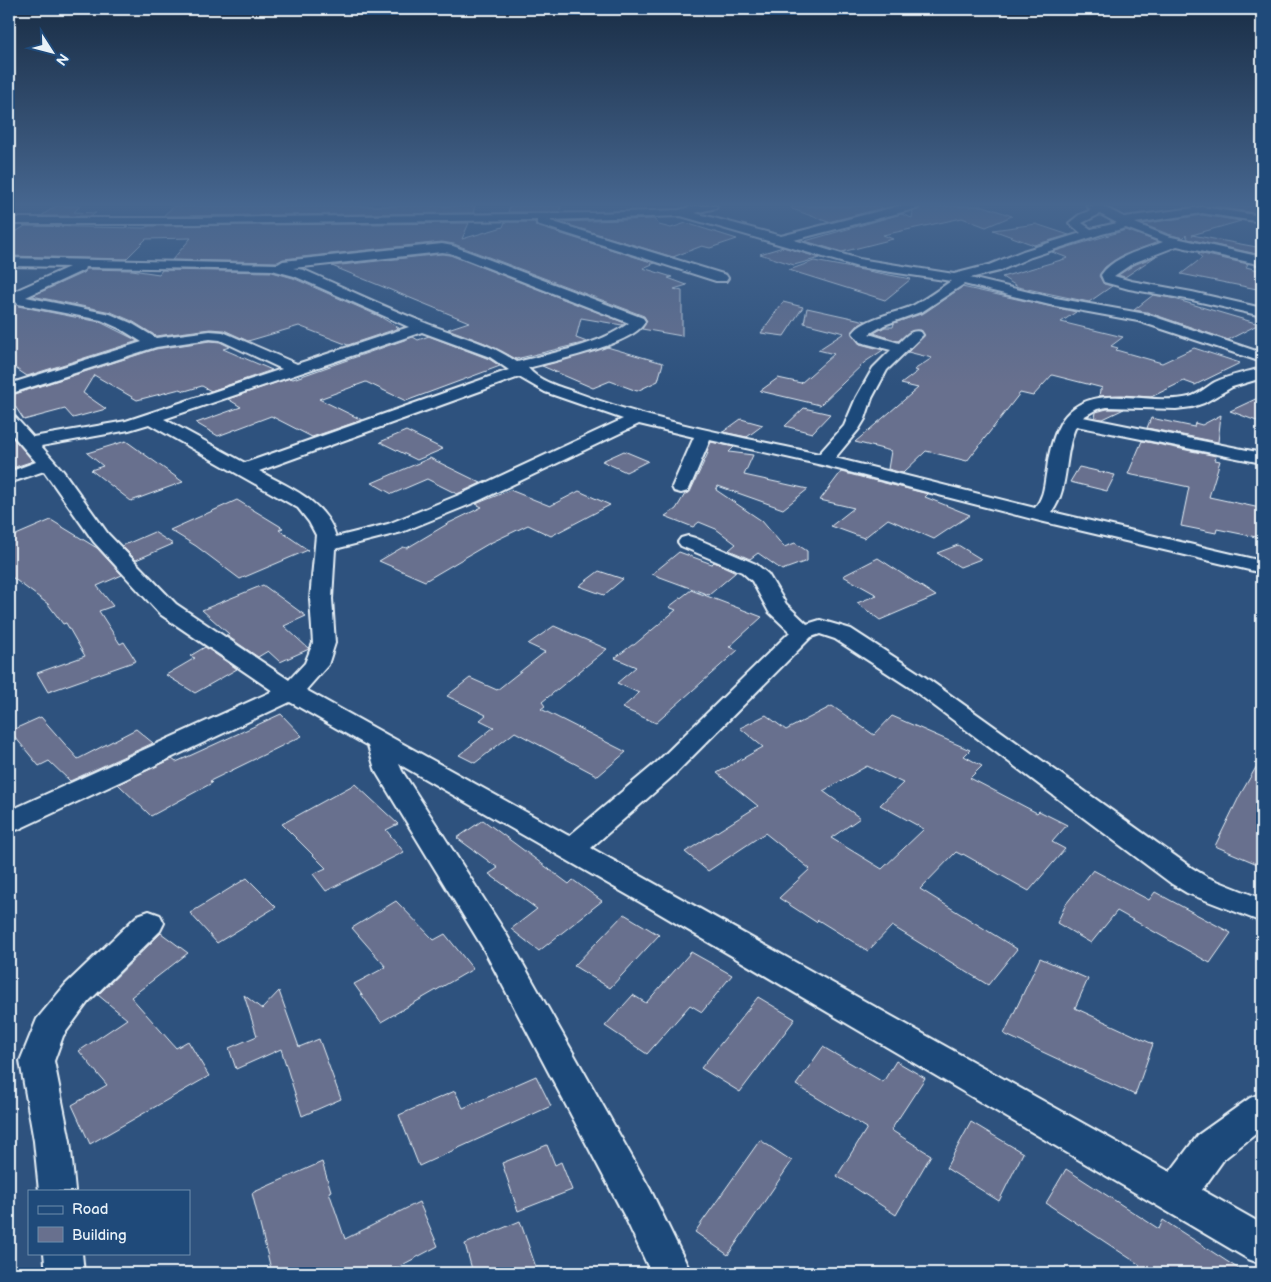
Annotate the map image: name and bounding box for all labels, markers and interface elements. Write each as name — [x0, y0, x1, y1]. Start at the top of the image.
north arrow — [28, 28, 78, 78]
text: N — [52, 50, 72, 69]
legend — [28, 1190, 190, 1254]
text: Road — [72, 1200, 108, 1219]
text: Building — [72, 1226, 127, 1245]

